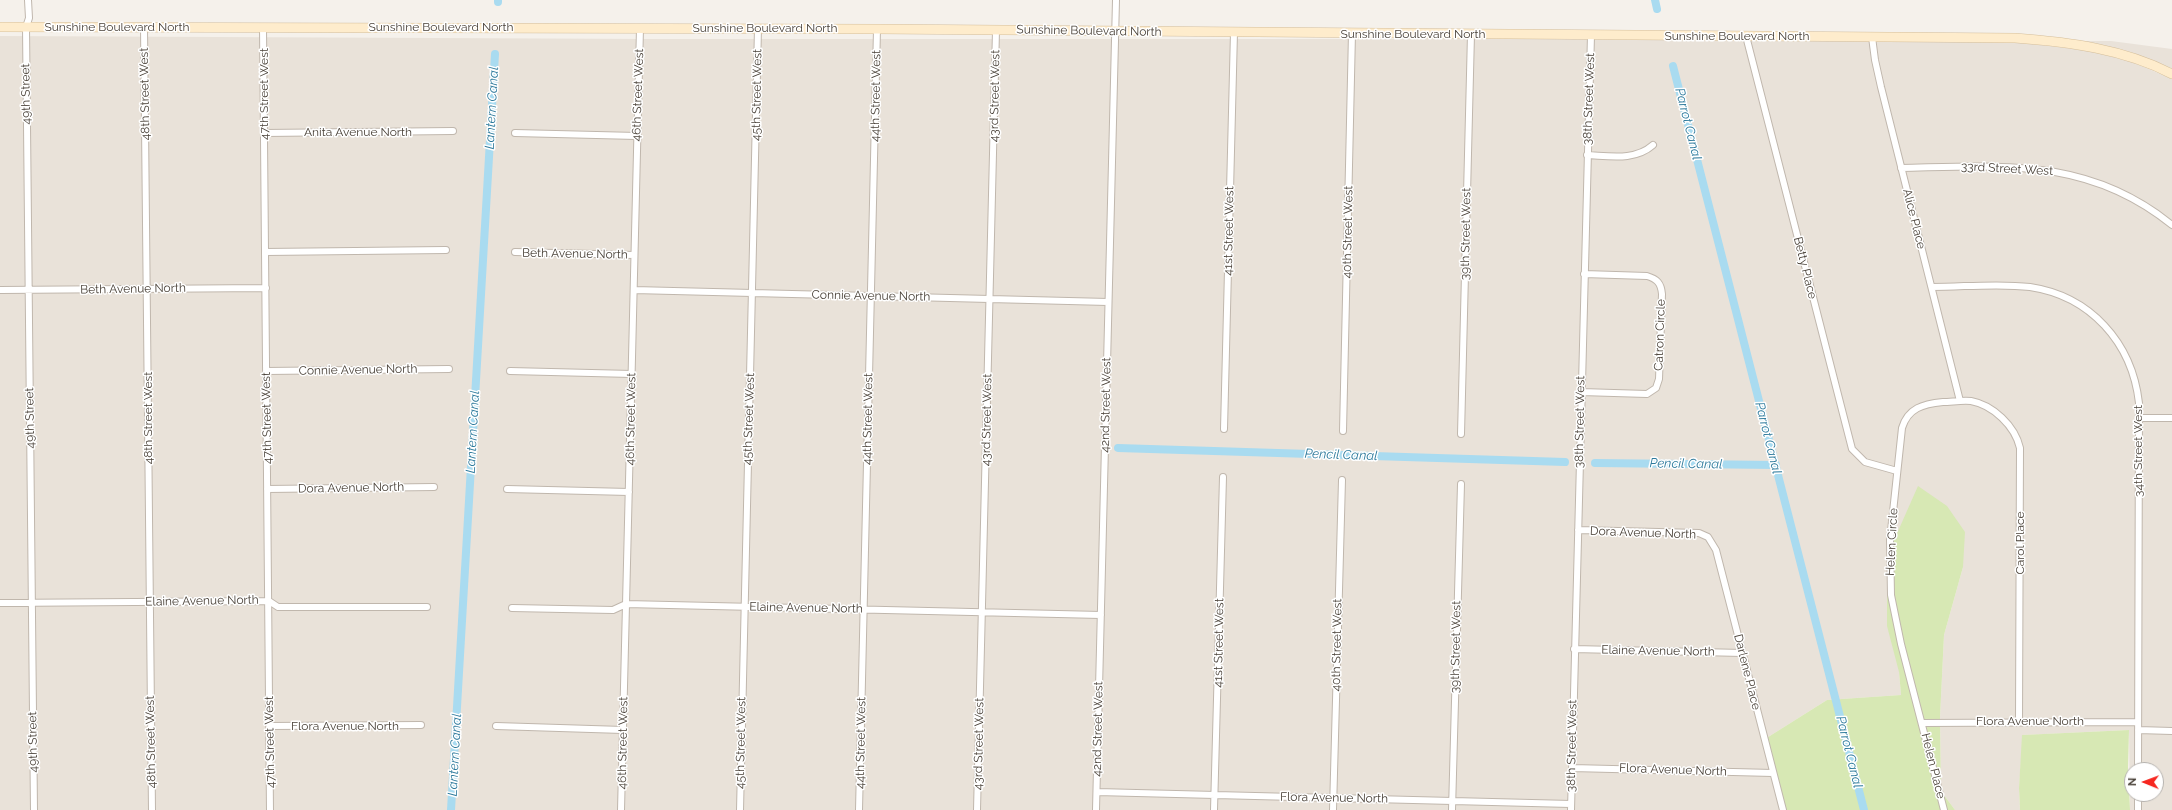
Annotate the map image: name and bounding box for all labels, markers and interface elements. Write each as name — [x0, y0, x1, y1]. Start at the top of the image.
street label: Sunshine Boulevard North — [44, 20, 190, 34]
street label: Sunshine Boulevard North — [368, 20, 514, 34]
street label: Sunshine Boulevard North — [692, 21, 838, 35]
street label: Sunshine Boulevard North — [1016, 23, 1162, 39]
street label: Sunshine Boulevard North — [1340, 27, 1486, 41]
street label: Sunshine Boulevard North — [1664, 29, 1810, 43]
street label: 48th Street West — [137, 48, 153, 140]
street label: 47th Street West — [257, 48, 271, 140]
street label: 46th Street West — [629, 48, 647, 142]
street label: 45th Street West — [749, 49, 765, 141]
street label: 44th Street West — [868, 50, 884, 142]
street label: 43rd Street West — [987, 50, 1003, 142]
street label: 38th Street West — [1580, 53, 1598, 145]
street label: 49th Street — [18, 63, 34, 125]
water label: Lantern Canal — [482, 66, 502, 150]
water label: Parrot Canal — [1672, 86, 1704, 162]
street label: Anita Avenue North — [304, 125, 412, 139]
street label: 33rd Street West — [1961, 159, 2053, 179]
street label: 40th Street West — [1340, 185, 1356, 279]
street label: 41st Street West — [1221, 186, 1237, 276]
street label: Alice Place — [1900, 187, 1928, 251]
street label: 39th Street West — [1458, 188, 1474, 280]
street label: Betty Place — [1790, 235, 1820, 301]
street label: Beth Avenue North — [522, 246, 628, 262]
street label: Beth Avenue North — [80, 281, 186, 297]
street label: Connie Avenue North — [811, 288, 931, 304]
street label: Catron Circle — [1652, 299, 1668, 371]
street label: 42nd Street West — [1098, 357, 1114, 453]
street label: Connie Avenue North — [298, 362, 418, 378]
street label: 48th Street West — [141, 372, 155, 464]
street label: 47th Street West — [259, 372, 275, 464]
street label: 46th Street West — [623, 372, 639, 466]
street label: 45th Street West — [740, 373, 758, 465]
street label: 44th Street West — [860, 373, 876, 465]
street label: 43rd Street West — [979, 374, 995, 466]
street label: 38th Street West — [1572, 376, 1588, 468]
street label: 49th Street — [22, 387, 38, 449]
water label: Lantern Canal — [463, 390, 483, 474]
water label: Parrot Canal — [1752, 400, 1784, 476]
street label: 34th Street West — [2131, 405, 2145, 497]
water label: Pencil Canal — [1304, 446, 1378, 464]
water label: Pencil Canal — [1649, 456, 1723, 472]
street label: Dora Avenue North — [298, 480, 404, 496]
street label: Helen Circle — [1883, 508, 1901, 576]
street label: Carol Place — [2013, 511, 2027, 575]
street label: Dora Avenue North — [1590, 524, 1696, 542]
street label: Elaine Avenue North — [145, 593, 259, 609]
street label: 41st Street West — [1211, 598, 1227, 688]
street label: 40th Street West — [1329, 598, 1345, 692]
street label: Elaine Avenue North — [749, 600, 863, 616]
street label: 39th Street West — [1448, 601, 1464, 693]
street label: Darlene Place — [1731, 633, 1763, 711]
street label: Elaine Avenue North — [1601, 643, 1715, 659]
street label: 42nd Street West — [1090, 681, 1106, 777]
street label: 48th Street West — [143, 696, 159, 788]
street label: 47th Street West — [262, 696, 278, 788]
street label: 46th Street West — [615, 696, 631, 790]
street label: 45th Street West — [733, 697, 749, 789]
street label: 44th Street West — [853, 697, 869, 789]
street label: 43rd Street West — [971, 698, 987, 790]
street label: 38th Street West — [1564, 700, 1580, 792]
street label: 49th Street — [25, 711, 41, 773]
water label: Lantern Canal — [445, 713, 465, 797]
water label: Parrot Canal — [1833, 714, 1865, 790]
street label: Flora Avenue North — [1976, 714, 2084, 728]
street label: Flora Avenue North — [291, 719, 399, 733]
street label: Helen Place — [1918, 732, 1948, 800]
street label: Flora Avenue North — [1619, 761, 1727, 779]
north arrow — [2124, 762, 2164, 802]
text: N — [2126, 777, 2139, 786]
street label: Flora Avenue North — [1280, 790, 1388, 806]

